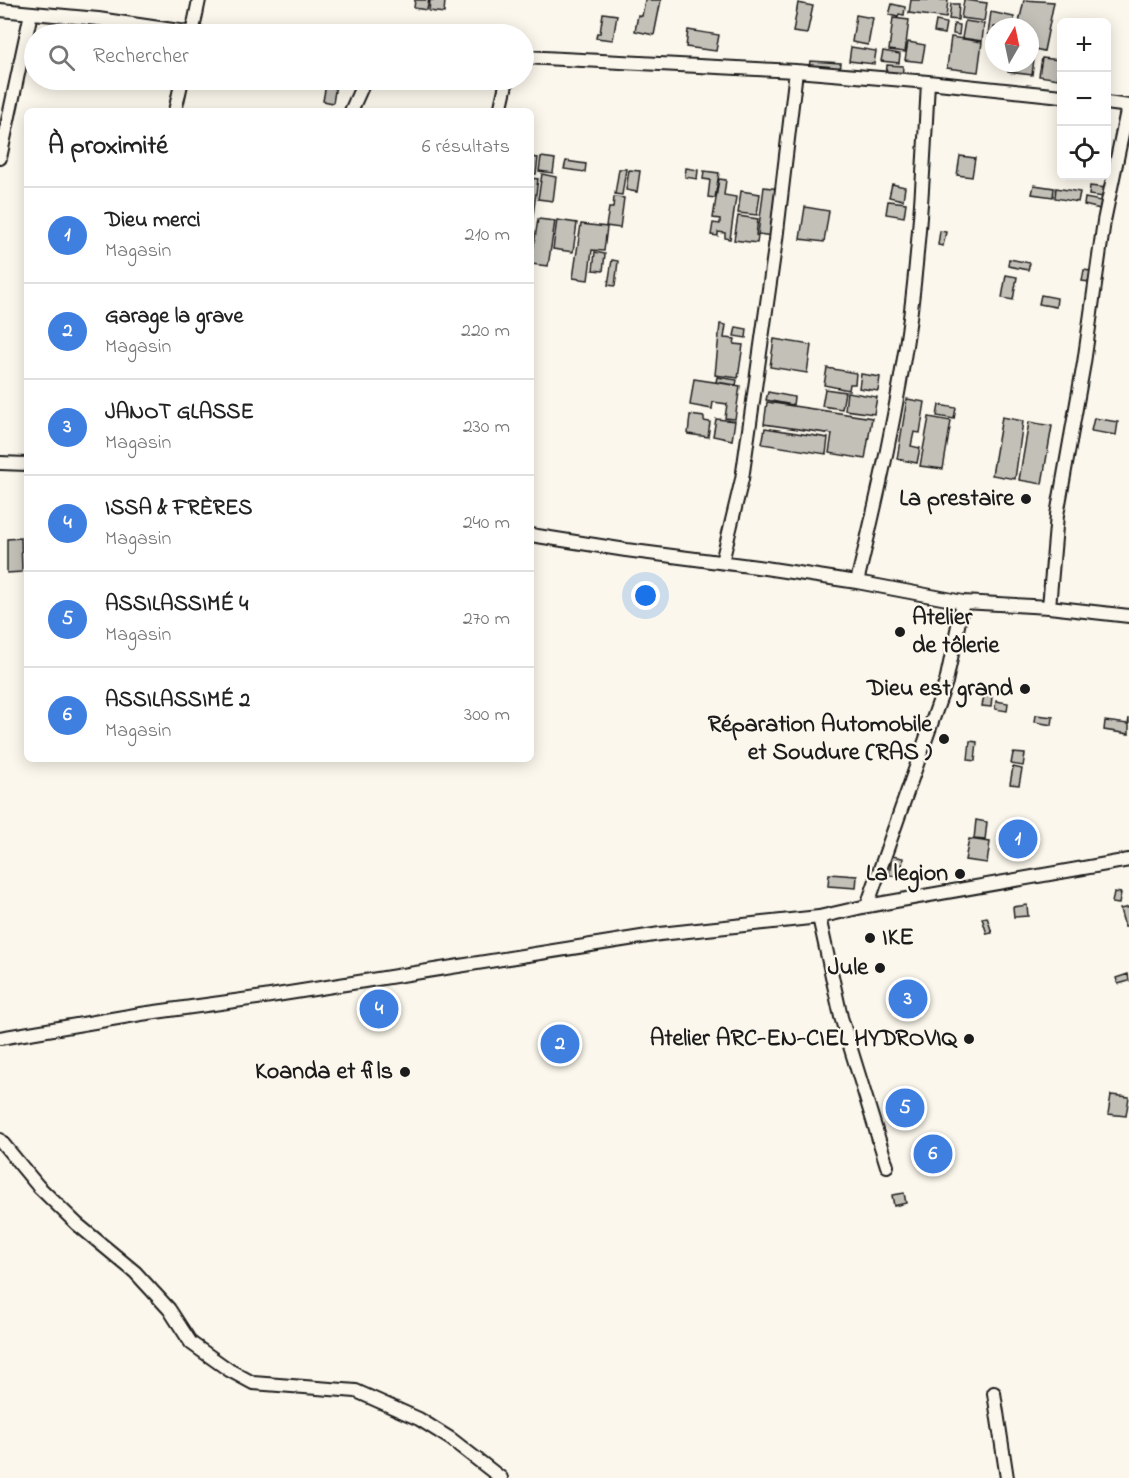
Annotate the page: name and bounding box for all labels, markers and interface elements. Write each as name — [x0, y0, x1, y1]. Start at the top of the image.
north arrow — [985, 18, 1039, 72]
map controls — [1057, 18, 1111, 180]
button: + — [1057, 18, 1111, 72]
search box — [24, 24, 534, 90]
icon: search — [45, 41, 78, 74]
text: Rechercher — [93, 41, 189, 73]
button: − — [1057, 72, 1111, 126]
button: locate — [1057, 126, 1111, 180]
text: À proximité — [48, 128, 168, 166]
text: 6 résultats — [422, 133, 510, 162]
text: Dieu merci — [105, 205, 200, 237]
text: 1 — [64, 221, 71, 250]
text: 210 m — [465, 221, 510, 250]
text: Magasin — [105, 237, 171, 266]
text: Garage la grave — [105, 301, 243, 333]
text: 2 — [63, 317, 72, 346]
text: 220 m — [461, 317, 510, 346]
text: Magasin — [105, 333, 171, 362]
text: JANOT GLASSE — [105, 397, 254, 429]
text: 3 — [63, 413, 72, 442]
text: 230 m — [463, 413, 510, 442]
text: Magasin — [105, 429, 171, 458]
place label: La prestaire — [899, 482, 1015, 517]
marker: La prestaire — [1019, 492, 1033, 506]
text: ISSA & FRÈRES — [105, 493, 252, 525]
text: 4 — [63, 509, 72, 538]
text: 240 m — [463, 509, 510, 538]
text: Magasin — [105, 525, 171, 554]
your location — [631, 581, 660, 610]
text: ASSILASSIMÉ 4 — [105, 589, 248, 621]
place label: Atelier de tôlerie — [912, 601, 1001, 664]
text: 5 — [62, 605, 73, 634]
text: 270 m — [463, 605, 510, 634]
text: Magasin — [105, 621, 171, 650]
marker: Atelier de tôlerie — [893, 625, 907, 639]
place label: Dieu est grand — [866, 672, 1014, 708]
marker: Dieu est grand — [1018, 682, 1032, 696]
text: ASSILASSIMÉ 2 — [105, 685, 250, 717]
text: 6 — [63, 701, 72, 730]
text: 300 m — [464, 701, 510, 730]
place label: Réparation Automobile et Soudure (RAS ) — [708, 708, 933, 771]
text: Magasin — [105, 717, 171, 746]
marker: Réparation Automobile et Soudure (RAS ) — [937, 732, 951, 746]
pin: 1 — [998, 816, 1038, 862]
place label: La legion — [866, 857, 948, 893]
marker: La legion — [953, 867, 967, 881]
place label: IKE — [882, 921, 914, 956]
marker: IKE — [863, 931, 877, 945]
place label: Jule — [828, 951, 869, 986]
marker: Jule — [873, 961, 887, 975]
pin: 3 — [888, 976, 928, 1022]
pin: 4 — [360, 986, 398, 1032]
pin: 2 — [540, 1022, 580, 1066]
place label: Atelier ARC-EN-CIEL HYDROVIQ — [650, 1022, 959, 1057]
marker: Atelier ARC-EN-CIEL HYDROVIQ — [962, 1032, 976, 1046]
place label: Koanda et fils — [255, 1055, 393, 1090]
marker: Koanda et fils — [398, 1065, 412, 1079]
pin: 5 — [886, 1086, 924, 1130]
pin: 6 — [914, 1132, 952, 1176]

